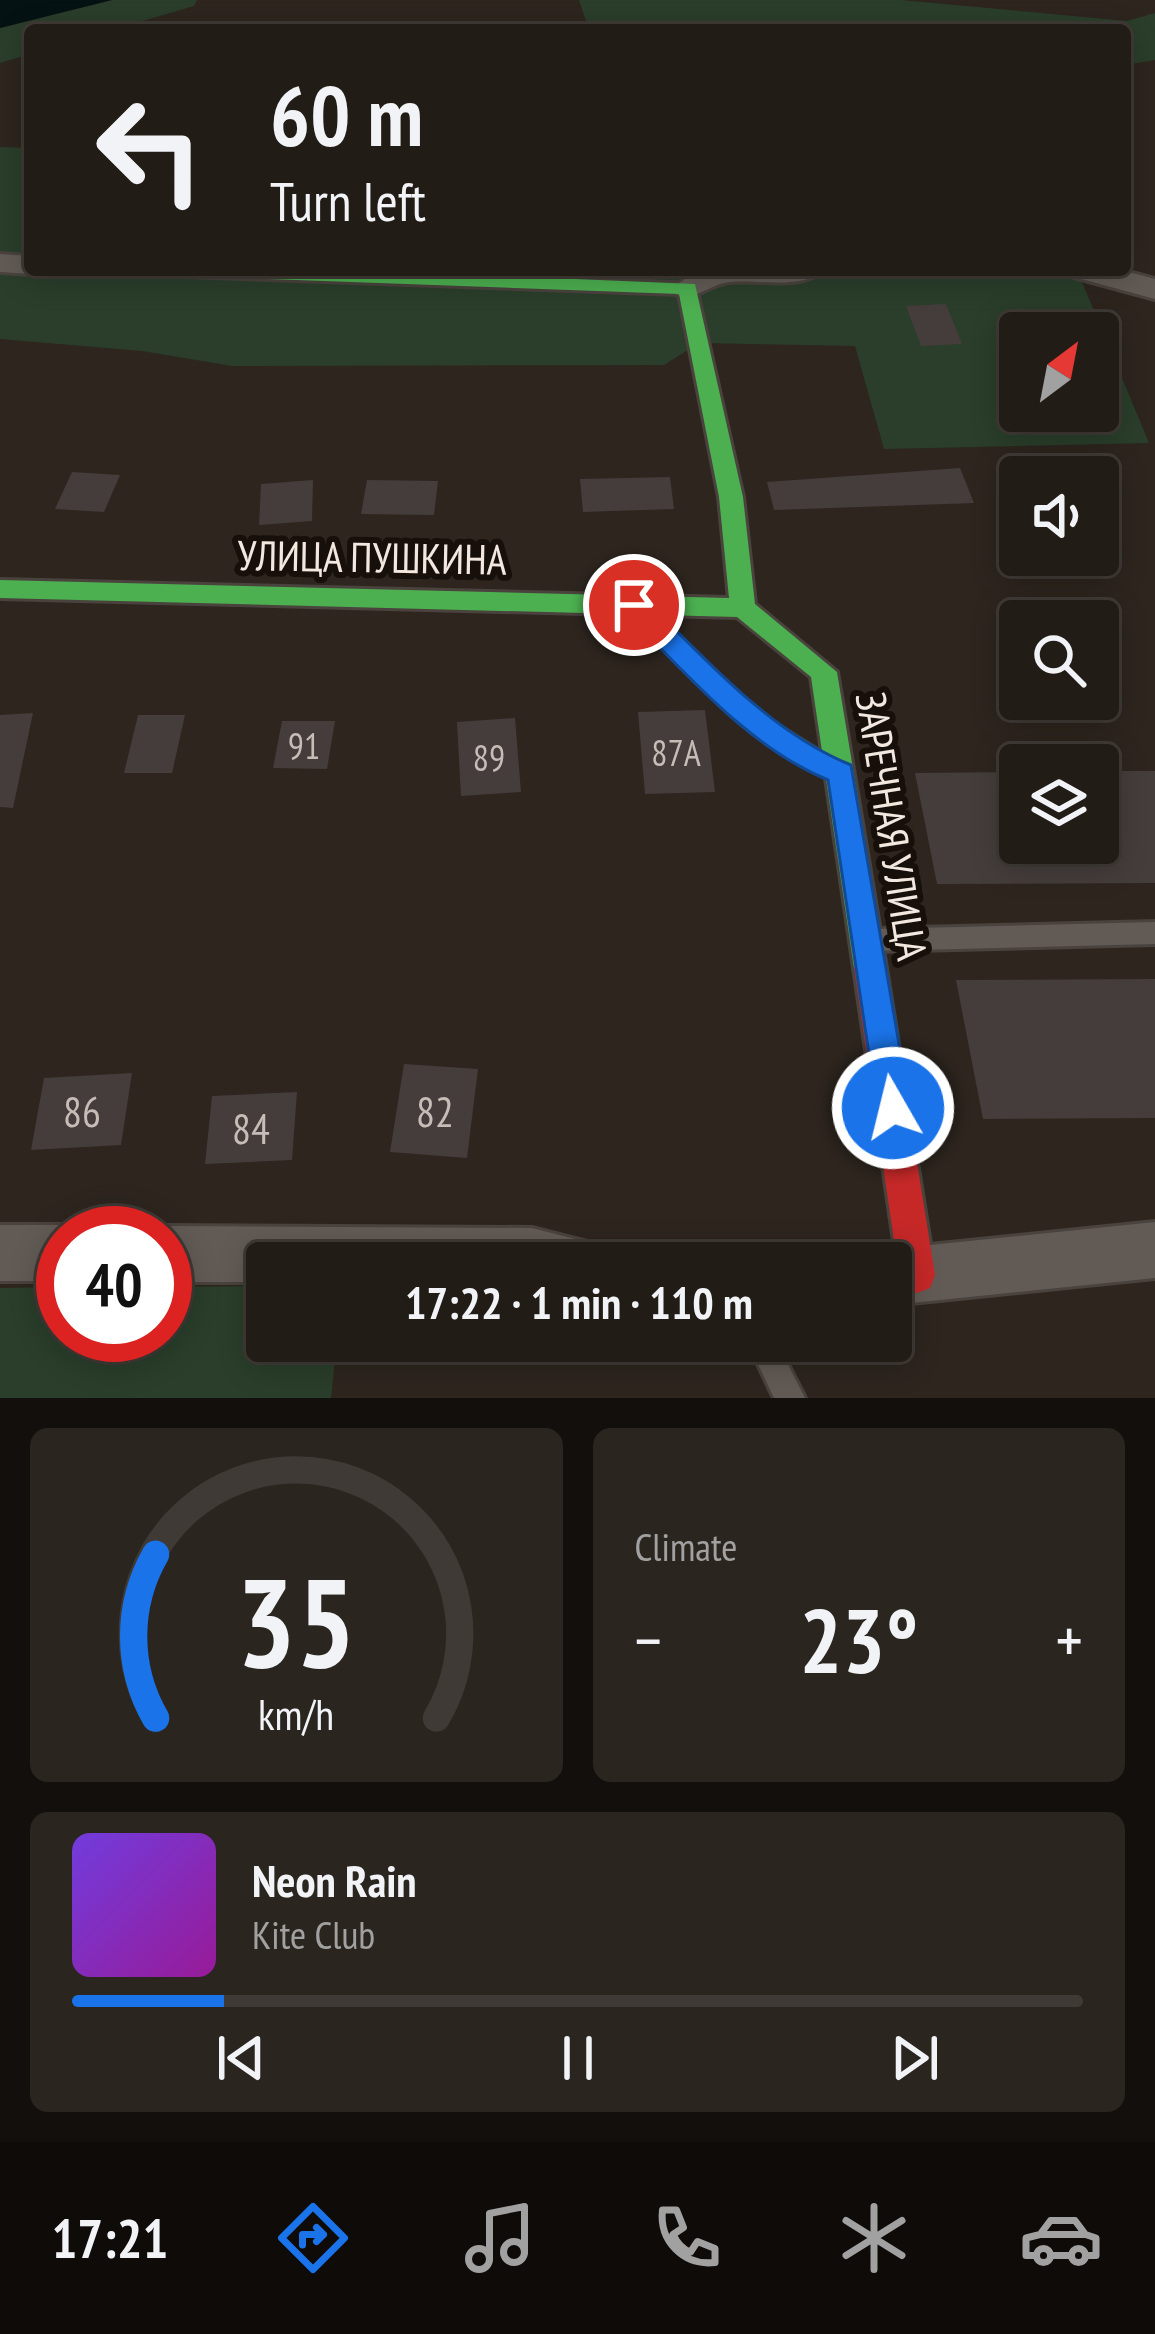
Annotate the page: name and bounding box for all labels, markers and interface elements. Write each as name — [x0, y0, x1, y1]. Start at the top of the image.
text: 60 m — [270, 60, 423, 169]
icon: left — [72, 72, 228, 228]
text: Turn left — [270, 166, 426, 236]
north arrow — [999, 312, 1119, 432]
map controls — [999, 312, 1119, 864]
button: sound — [999, 456, 1119, 576]
street label: УЛИЦА ПУШКИНА — [237, 527, 507, 587]
pin — [583, 554, 685, 656]
icon: arrive — [601, 572, 667, 638]
button: search — [999, 600, 1119, 720]
street label: ЗАРЕЧНАЯ УЛИЦА — [844, 688, 940, 964]
house number: 91 — [288, 722, 320, 769]
house number: 87А — [651, 729, 701, 776]
house number: 89 — [473, 734, 505, 781]
button: layers — [999, 744, 1119, 864]
position arrow — [830, 1045, 956, 1171]
house number: 86 — [63, 1084, 101, 1139]
house number: 82 — [416, 1084, 454, 1139]
house number: 84 — [232, 1101, 270, 1156]
speed limit sign: 40 — [36, 1206, 192, 1362]
text: 17:22 · 1 min · 110 m — [405, 1273, 753, 1331]
text: Climate — [635, 1521, 737, 1572]
text: 35 — [237, 1540, 356, 1701]
text: 23° — [799, 1581, 918, 1698]
text: − — [635, 1597, 662, 1682]
text: + — [1056, 1597, 1083, 1682]
text: km/h — [258, 1686, 334, 1742]
text: Neon Rain — [252, 1851, 417, 1909]
text: Kite Club — [252, 1909, 375, 1960]
icon: previous — [208, 2025, 274, 2091]
icon: pause — [545, 2025, 611, 2091]
icon: next — [882, 2025, 948, 2091]
icon: directions — [271, 2196, 355, 2280]
icon: music — [458, 2196, 542, 2280]
icon: phone — [645, 2196, 729, 2280]
icon: climate — [832, 2196, 916, 2280]
icon: car — [1019, 2196, 1103, 2280]
text: 17:21 — [52, 2203, 168, 2273]

